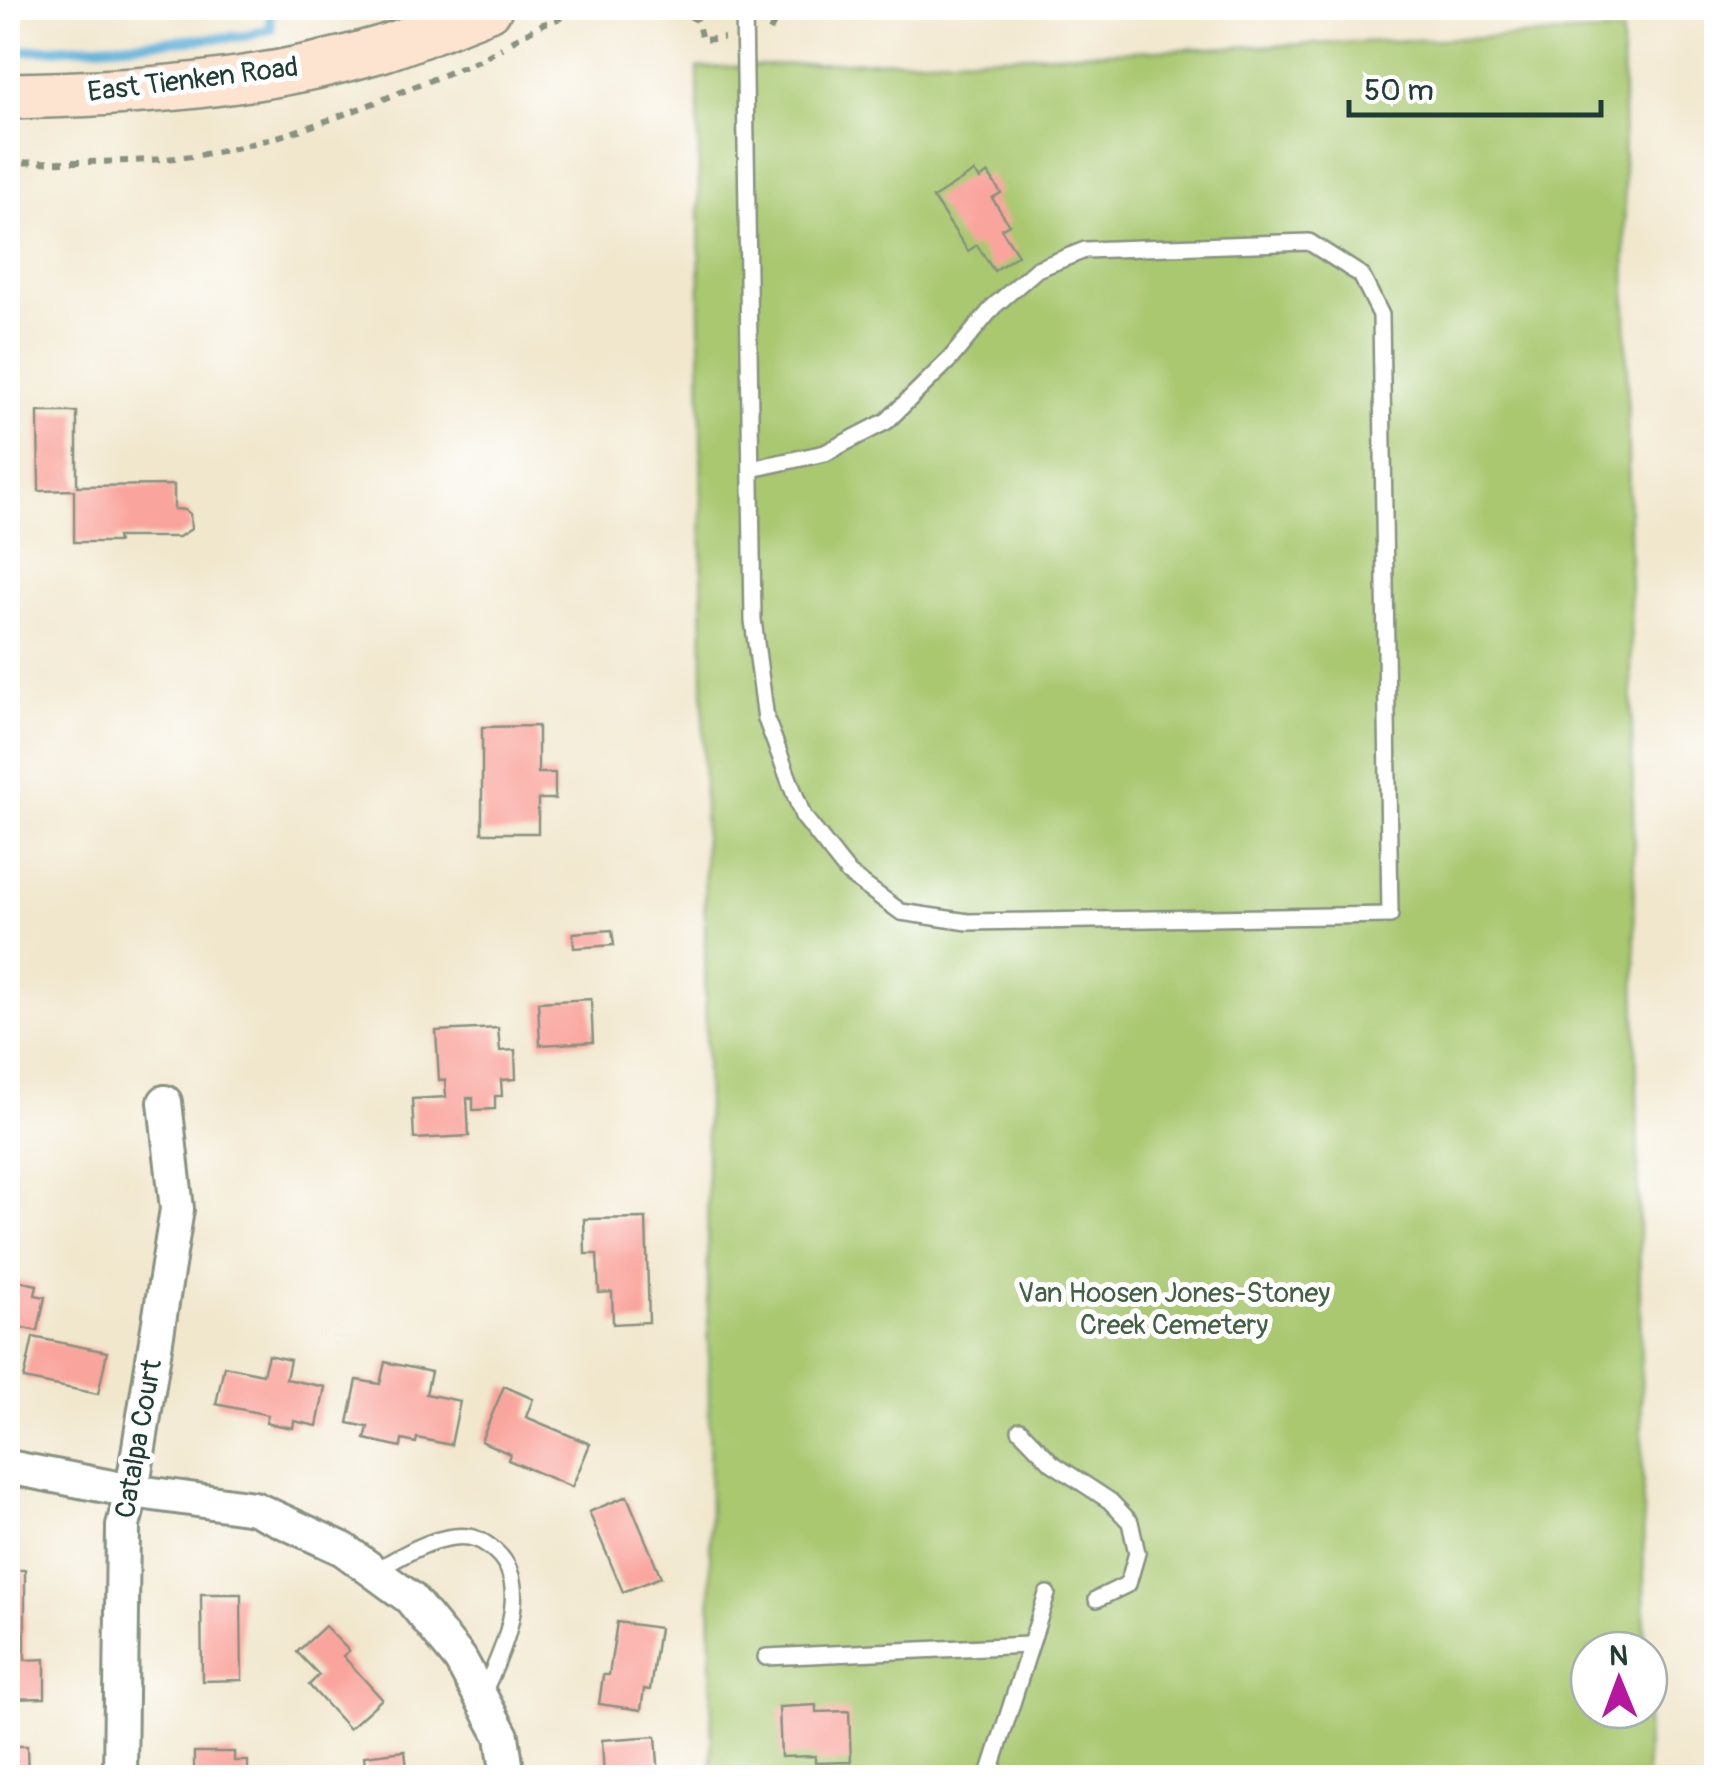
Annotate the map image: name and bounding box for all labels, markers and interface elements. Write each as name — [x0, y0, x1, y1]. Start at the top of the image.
street label: East Tienken Road — [86, 50, 300, 110]
scale bar — [1349, 55, 1602, 117]
text: 50 m — [1364, 72, 1434, 109]
park label: Van Hoosen Jones-Stoney Creek Cemetery — [1018, 1276, 1330, 1343]
street label: Catalpa Court — [108, 1356, 170, 1521]
north arrow — [1569, 1630, 1669, 1730]
text: N — [1609, 1639, 1628, 1674]

